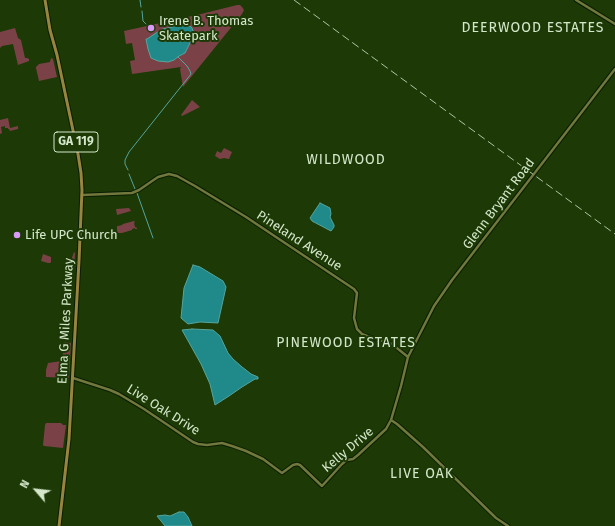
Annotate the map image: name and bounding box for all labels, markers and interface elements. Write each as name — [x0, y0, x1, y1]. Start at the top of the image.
place label: Irene B. Thomas Skatepark — [159, 13, 253, 44]
district label: DEERWOOD ESTATES — [462, 20, 604, 36]
marker: Irene B. Thomas Skatepark — [146, 23, 156, 33]
road number: GA 119 — [54, 132, 98, 152]
district label: WILDWOOD — [306, 152, 386, 168]
street label: Glenn Bryant Road — [460, 156, 538, 252]
street label: Pineland Avenue — [253, 208, 345, 274]
place label: Life UPC Church — [25, 227, 118, 243]
marker: Life UPC Church — [12, 230, 22, 240]
street label: Elma G Miles Parkway — [55, 258, 77, 384]
district label: PINEWOOD ESTATES — [276, 335, 416, 351]
street label: Live Oak Drive — [123, 381, 203, 439]
street label: Kelly Drive — [319, 424, 377, 476]
district label: LIVE OAK — [390, 466, 454, 482]
north arrow — [16, 470, 56, 510]
text: N — [18, 478, 32, 490]

